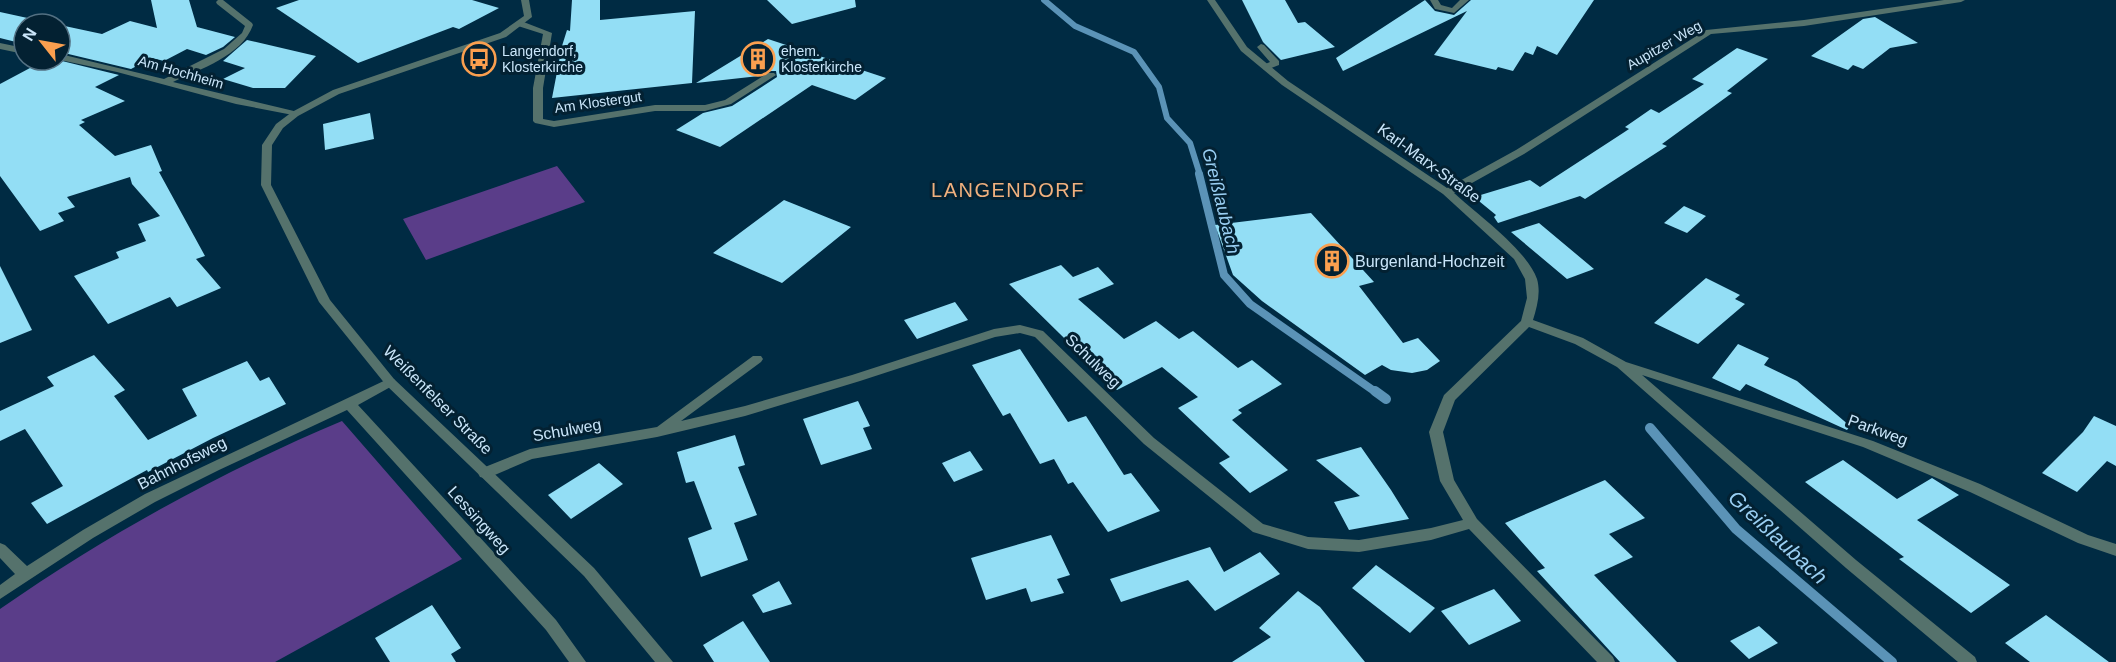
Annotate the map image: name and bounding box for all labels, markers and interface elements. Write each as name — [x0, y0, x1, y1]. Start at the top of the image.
north arrow — [12, 12, 72, 72]
street label: Aupitzer Weg — [1624, 17, 1704, 73]
text: N — [19, 25, 40, 44]
bus stop icon: Langendorf, Klosterkirche — [461, 41, 497, 77]
building icon: ehem. Klosterkirche — [740, 41, 776, 77]
place label: Langendorf, Klosterkirche — [502, 43, 583, 75]
place label: ehem. Klosterkirche — [781, 43, 862, 75]
street label: Am Hochheim — [137, 52, 225, 92]
street label: Am Klostergut — [553, 88, 643, 116]
street label: Karl-Marx-Straße — [1374, 120, 1484, 206]
water label: Greißlaubach — [1198, 146, 1244, 256]
district label: LANGENDORF — [931, 179, 1085, 201]
building icon: Burgenland-Hochzeit — [1314, 243, 1350, 279]
place label: Burgenland-Hochzeit — [1355, 253, 1505, 270]
street label: Schulweg — [1062, 331, 1124, 391]
street label: Weißenfelser Straße — [380, 342, 496, 458]
street label: Parkweg — [1846, 411, 1910, 449]
street label: Schulweg — [531, 416, 603, 444]
street label: Bahnhofsweg — [135, 433, 229, 493]
street label: Lessingweg — [444, 483, 514, 557]
water label: Greißlaubach — [1724, 486, 1832, 588]

